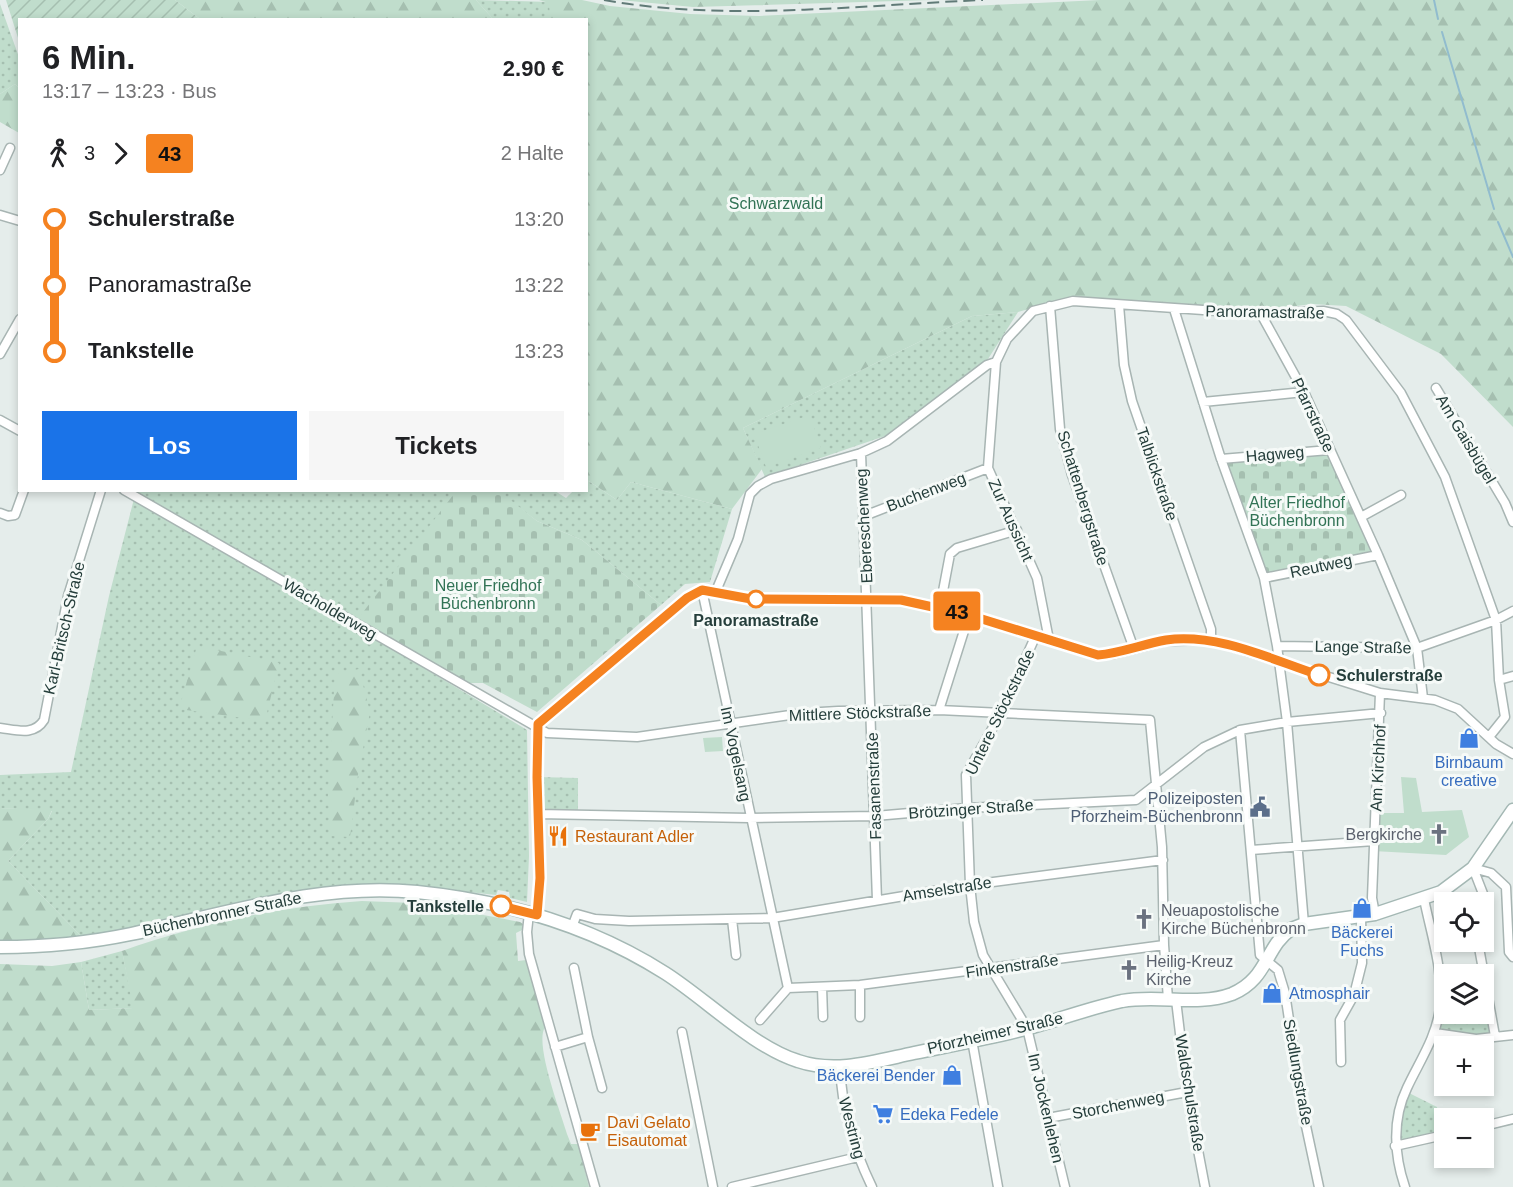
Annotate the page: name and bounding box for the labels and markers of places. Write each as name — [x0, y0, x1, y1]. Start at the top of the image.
marker: Panoramastraße — [747, 590, 765, 608]
place label: Panoramastraße — [693, 612, 819, 629]
marker: Schulerstraße — [1308, 664, 1330, 686]
place label: Schulerstraße — [1336, 667, 1443, 684]
shop icon: Birnbaum creative — [1457, 726, 1481, 750]
place label: Birnbaum creative — [1435, 754, 1503, 789]
place label: Polizeiposten Pforzheim-Büchenbronn — [1070, 790, 1243, 825]
public building icon: Polizeiposten Pforzheim-Büchenbronn — [1248, 795, 1272, 819]
church icon: Bergkirche — [1427, 822, 1451, 846]
restaurant icon: Restaurant Adler — [546, 824, 570, 848]
place label: Bergkirche — [1346, 826, 1422, 843]
place label: Restaurant Adler — [575, 828, 695, 845]
marker: Tankstelle — [490, 895, 512, 917]
shop icon: Bäckerei Fuchs — [1350, 896, 1374, 920]
place label: Tankstelle — [407, 898, 484, 915]
place label: Neuapostolische Kirche Büchenbronn — [1161, 902, 1306, 937]
church icon: Neuapostolische Kirche Büchenbronn — [1132, 907, 1156, 931]
place label: Bäckerei Fuchs — [1331, 924, 1393, 959]
place label: Heilig-Kreuz Kirche — [1146, 953, 1233, 988]
church icon: Heilig-Kreuz Kirche — [1117, 958, 1141, 982]
shop icon: Atmosphair — [1260, 981, 1284, 1005]
place label: Atmosphair — [1289, 985, 1371, 1002]
shop icon: Bäckerei Bender — [940, 1063, 964, 1087]
place label: Bäckerei Bender — [817, 1067, 936, 1084]
supermarket icon: Edeka Fedele — [871, 1102, 895, 1126]
place label: Edeka Fedele — [900, 1106, 999, 1123]
place label: Davi Gelato Eisautomat — [607, 1114, 691, 1149]
cafe icon: Davi Gelato Eisautomat — [578, 1119, 602, 1143]

